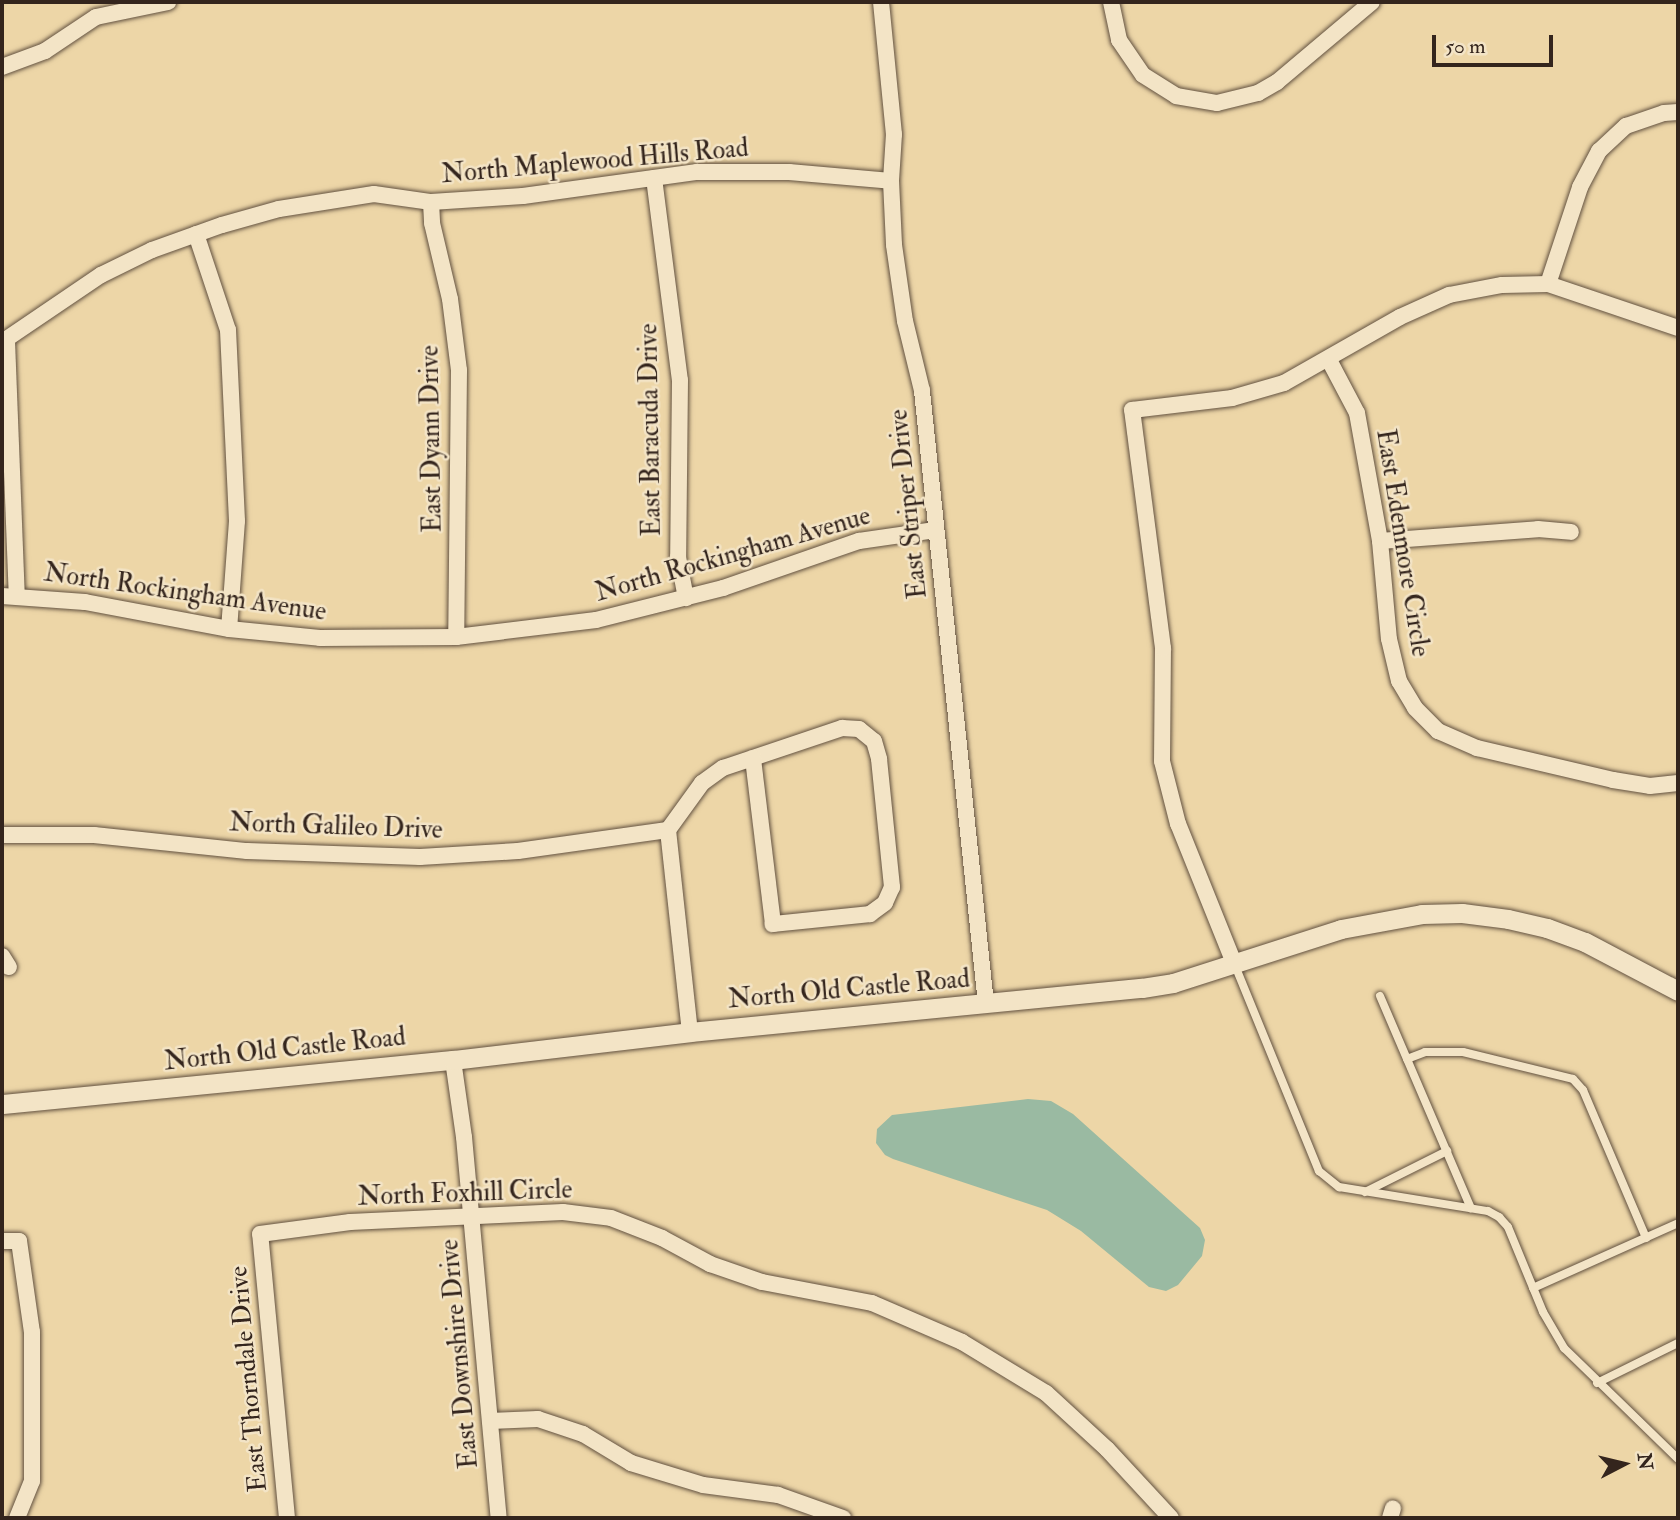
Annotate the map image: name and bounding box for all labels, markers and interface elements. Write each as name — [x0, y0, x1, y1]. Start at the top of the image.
scale bar — [1435, 21, 1556, 65]
text: 50 m — [1445, 33, 1486, 60]
street label: North Maplewood Hills Road — [440, 133, 750, 191]
street label: East Baracuda Drive — [634, 323, 668, 537]
street label: East Dyann Drive — [415, 345, 449, 533]
street label: East Striper Drive — [884, 408, 934, 600]
street label: East Edenmore Circle — [1369, 427, 1435, 659]
street label: North Rockingham Avenue — [592, 501, 874, 609]
street label: North Rockingham Avenue — [42, 558, 328, 628]
street label: North Galileo Drive — [229, 808, 443, 846]
street label: North Old Castle Road — [727, 964, 971, 1016]
street label: North Old Castle Road — [163, 1022, 407, 1078]
street label: North Foxhill Circle — [357, 1175, 573, 1213]
street label: East Downshire Drive — [434, 1238, 486, 1470]
street label: East Thorndale Drive — [224, 1265, 274, 1493]
north arrow — [1589, 1429, 1659, 1499]
text: N — [1632, 1452, 1658, 1471]

